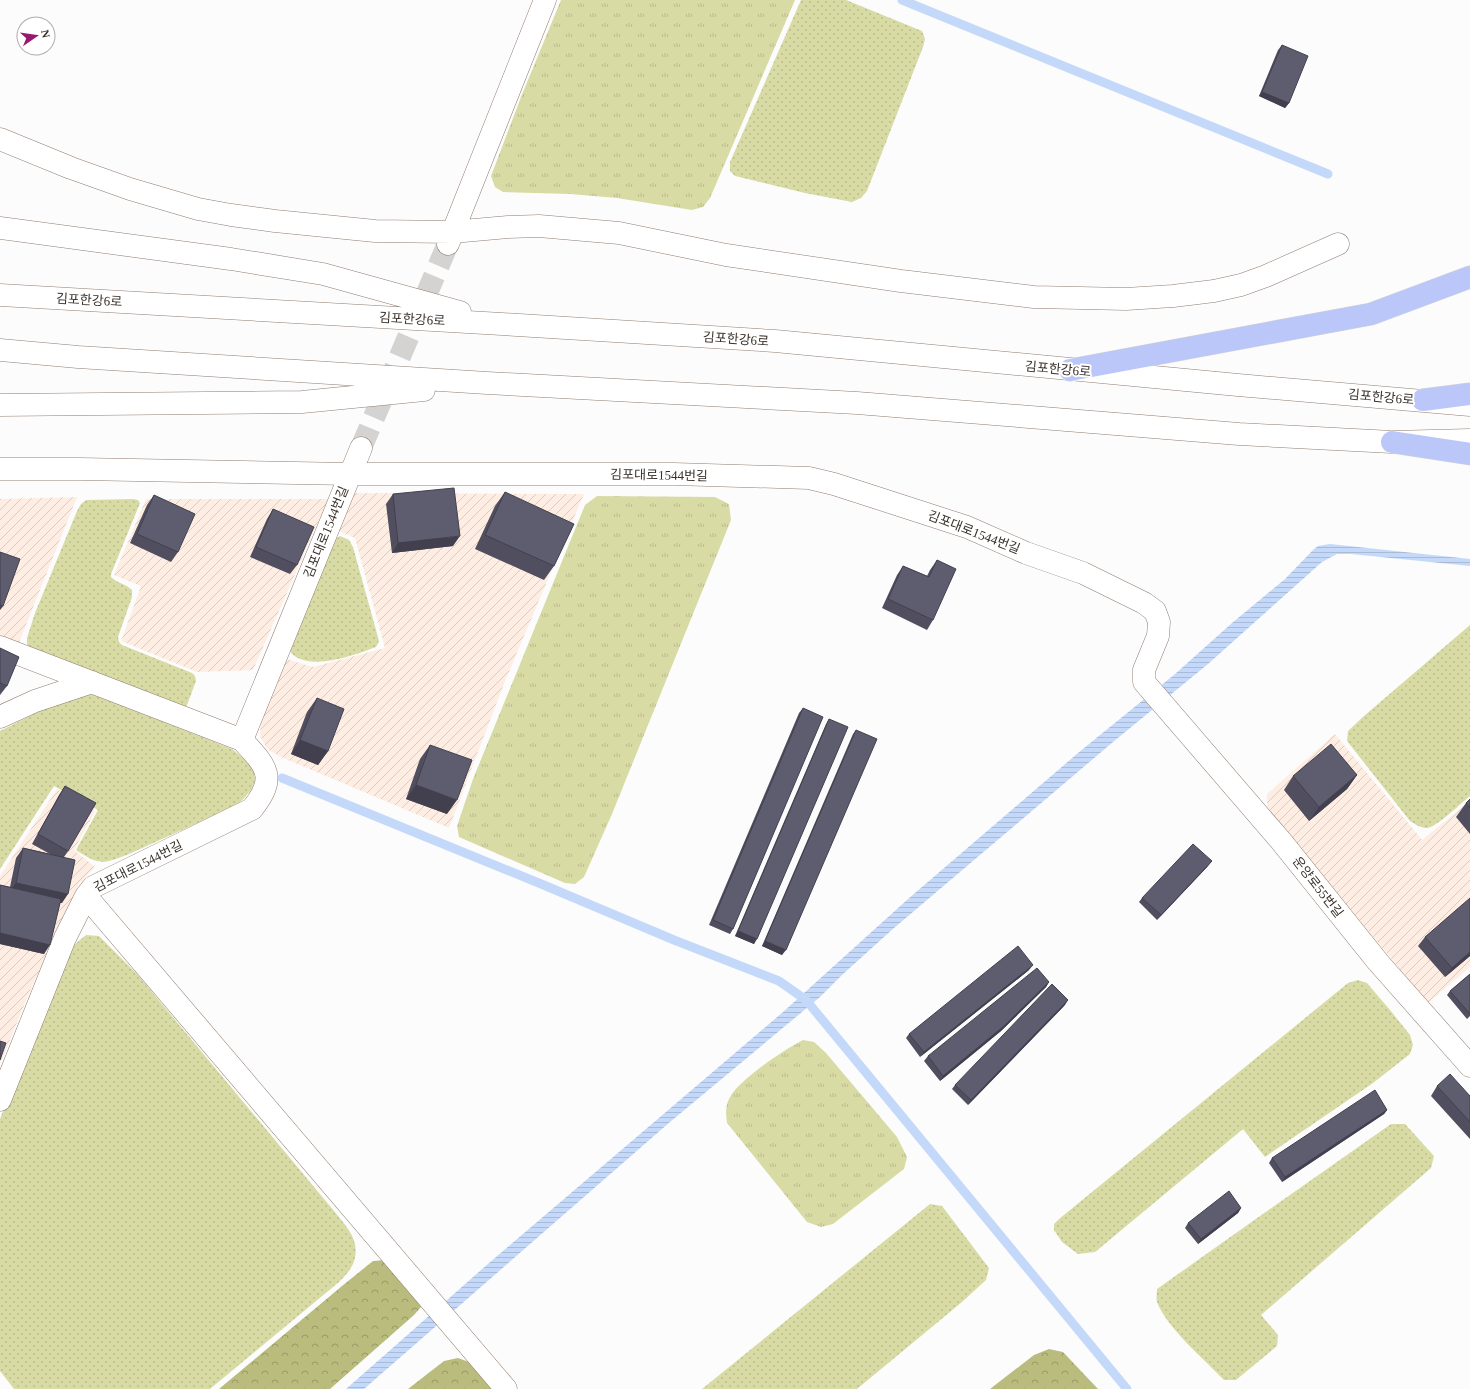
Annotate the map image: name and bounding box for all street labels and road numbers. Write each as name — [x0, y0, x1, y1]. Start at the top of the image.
street label: 김포한강6로 — [55, 291, 123, 309]
street label: 김포한강6로 — [378, 310, 446, 328]
street label: 김포한강6로 — [702, 329, 770, 349]
street label: 김포한강6로 — [1024, 359, 1092, 379]
street label: 김포한강6로 — [1347, 387, 1415, 407]
street label: 김포대로1544번길 — [610, 467, 708, 483]
street label: 김포대로1544번길 — [301, 484, 351, 580]
street label: 김포대로1544번길 — [926, 507, 1022, 557]
street label: 김포대로1544번길 — [91, 837, 185, 895]
street label: 운양로55번길 — [1290, 854, 1346, 920]

